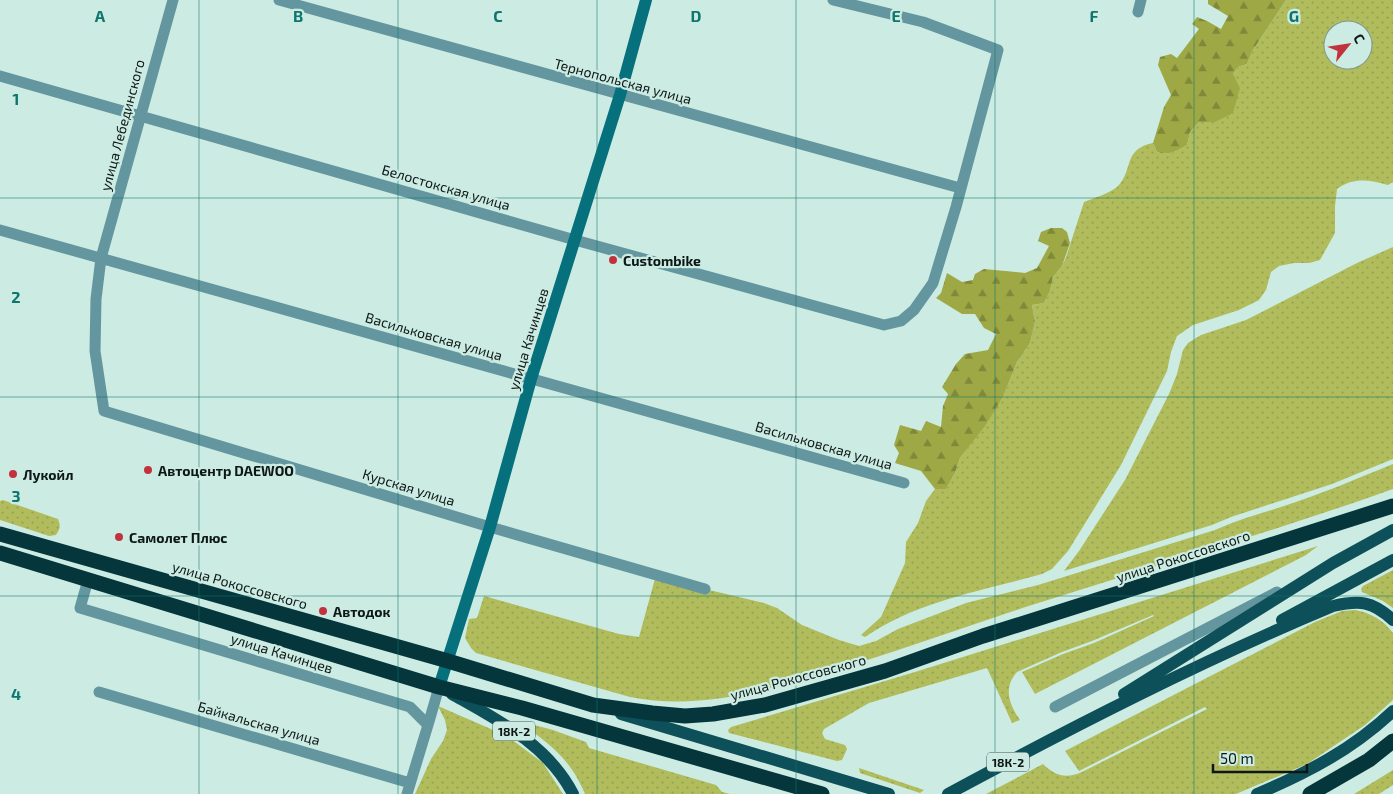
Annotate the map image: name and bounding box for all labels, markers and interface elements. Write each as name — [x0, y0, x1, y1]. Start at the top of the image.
text: A — [95, 6, 106, 25]
text: B — [293, 6, 303, 25]
text: C — [493, 6, 503, 25]
text: D — [691, 6, 702, 25]
text: E — [891, 6, 901, 25]
text: F — [1090, 6, 1099, 25]
text: G — [1289, 6, 1299, 25]
north arrow — [1323, 20, 1373, 70]
text: С — [1350, 30, 1369, 46]
street label: Тернопольская улица — [552, 54, 694, 108]
street label: улица Лебединского — [96, 57, 148, 193]
text: 1 — [13, 89, 19, 108]
street label: Белостокская улица — [380, 161, 512, 213]
place label: Custombike — [623, 252, 701, 269]
marker: Custombike — [607, 254, 619, 266]
street label: улица Качинцев — [504, 286, 552, 392]
text: 2 — [11, 287, 21, 306]
street label: Васильковская улица — [364, 308, 504, 364]
street label: Васильковская улица — [754, 417, 894, 473]
place label: Автоцентр DAEWOO — [158, 462, 294, 479]
marker: Автоцентр DAEWOO — [142, 464, 154, 476]
street label: Курская улица — [361, 465, 457, 509]
place label: Лукойл — [23, 466, 73, 483]
marker: Лукойл — [7, 468, 19, 480]
text: 3 — [11, 486, 21, 505]
street label: улица Рокоссовского — [1114, 526, 1252, 586]
place label: Самолет Плюс — [129, 529, 228, 546]
marker: Самолет Плюс — [113, 531, 125, 543]
street label: улица Рокоссовского — [170, 558, 310, 612]
place label: Автодок — [333, 603, 390, 620]
marker: Автодок — [317, 605, 329, 617]
street label: улица Качинцев — [229, 629, 335, 677]
street label: улица Рокоссовского — [728, 651, 868, 703]
text: 4 — [11, 684, 21, 703]
street label: Байкальская улица — [196, 697, 322, 749]
road number: 18К-2 — [493, 721, 535, 740]
scale bar — [1213, 742, 1307, 774]
text: 50 m — [1220, 749, 1254, 767]
road number: 18К-2 — [987, 752, 1029, 772]

